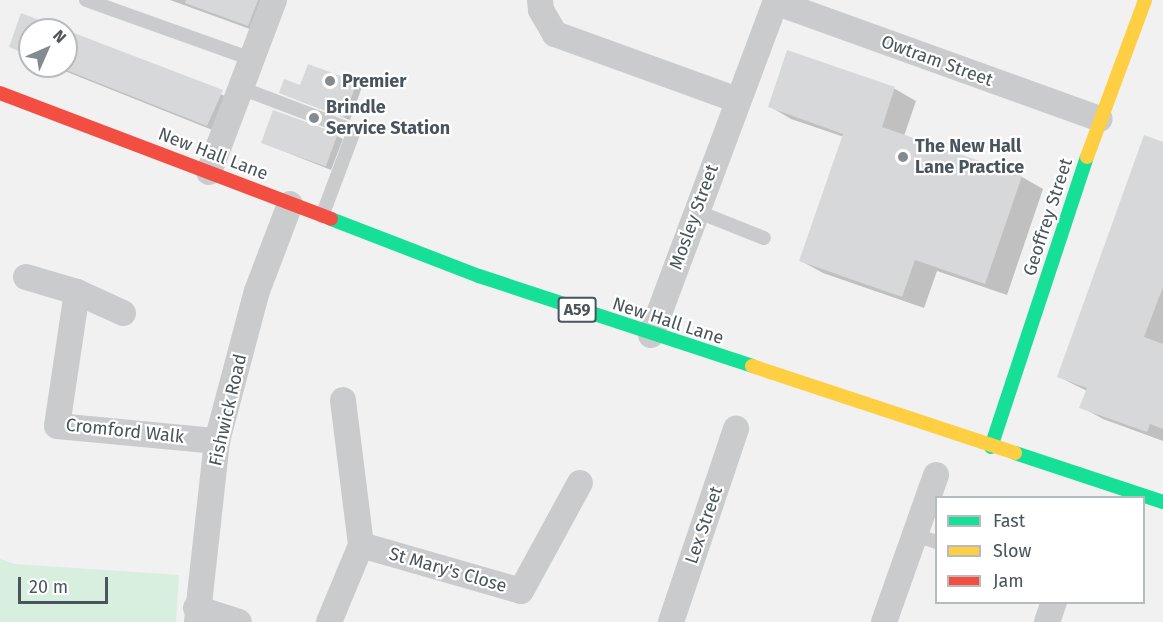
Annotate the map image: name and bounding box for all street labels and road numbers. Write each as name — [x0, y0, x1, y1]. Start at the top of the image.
street label: Owtram Street — [878, 31, 996, 91]
street label: New Hall Lane — [155, 123, 271, 185]
street label: Geoffrey Street — [1019, 155, 1077, 279]
street label: Mosley Street — [665, 161, 723, 273]
street label: New Hall Lane — [610, 293, 726, 349]
road number: A59 — [558, 297, 596, 323]
street label: Fishwick Road — [205, 352, 251, 468]
street label: Cromford Walk — [65, 414, 185, 448]
street label: Lex Street — [681, 483, 727, 567]
street label: St Mary's Close — [387, 543, 509, 597]

